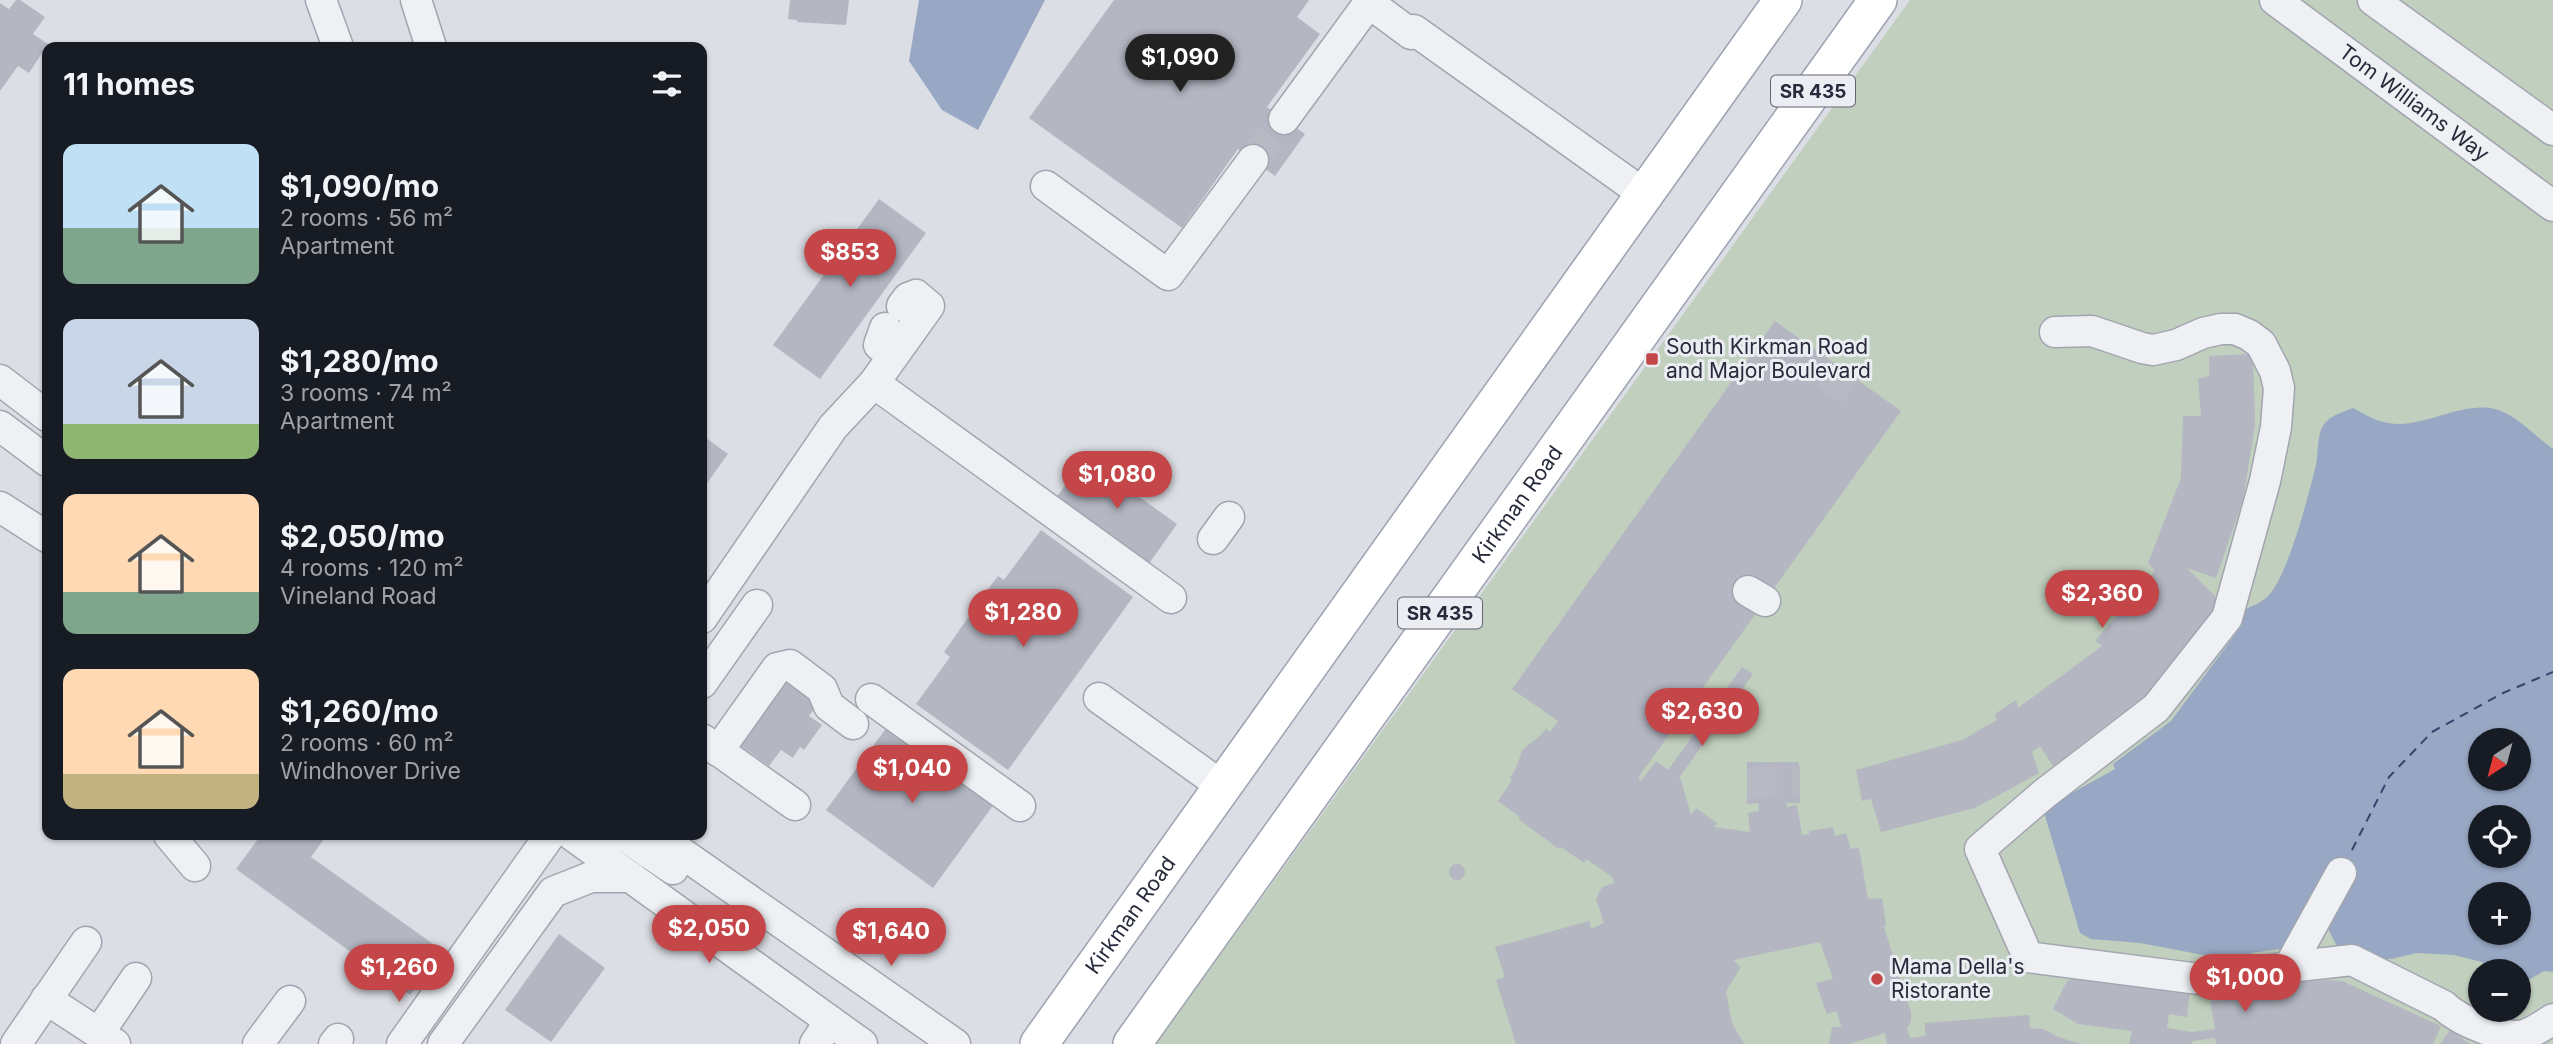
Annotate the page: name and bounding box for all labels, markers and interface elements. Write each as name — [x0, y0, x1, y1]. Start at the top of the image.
pin: $1,090 — [1123, 34, 1237, 94]
street label: Tom Williams Way — [2335, 39, 2494, 166]
text: $1,090 — [1141, 43, 1219, 71]
icon: filters — [648, 65, 686, 103]
text: 11 homes — [63, 66, 195, 102]
road number: SR 435 — [1771, 76, 1855, 106]
text: $1,090/mo — [280, 168, 439, 204]
icon: home — [119, 172, 203, 256]
text: 2 rooms · 56 m² — [280, 204, 453, 232]
pin: $853 — [809, 230, 891, 289]
text: Apartment — [280, 232, 394, 260]
text: $853 — [820, 238, 880, 266]
place label: South Kirkman Road and Major Boulevard — [1666, 334, 1871, 383]
text: $1,280/mo — [280, 343, 439, 379]
icon: home — [119, 347, 203, 431]
marker: South Kirkman Road and Major Boulevard — [1644, 351, 1660, 367]
text: 3 rooms · 74 m² — [280, 379, 452, 407]
text: Apartment — [280, 407, 394, 435]
street label: Kirkman Road — [1467, 441, 1567, 568]
pin: $1,080 — [1060, 452, 1174, 511]
text: $1,080 — [1078, 460, 1156, 488]
text: $2,050/mo — [280, 518, 445, 554]
icon: home — [119, 522, 203, 606]
text: 4 rooms · 120 m² — [280, 554, 464, 582]
pin: $2,360 — [2045, 570, 2159, 630]
text: $2,360 — [2061, 579, 2143, 607]
text: Vineland Road — [280, 582, 437, 610]
pin: $1,280 — [966, 590, 1080, 649]
text: $1,280 — [984, 598, 1062, 626]
road number: SR 435 — [1398, 598, 1482, 628]
pin: $2,630 — [1645, 688, 1759, 748]
text: $1,260/mo — [280, 693, 439, 729]
icon: home — [119, 697, 203, 781]
text: $2,630 — [1661, 697, 1743, 725]
north arrow — [2468, 728, 2530, 791]
map controls — [2468, 728, 2531, 1022]
text: 2 rooms · 60 m² — [280, 729, 454, 757]
pin: $1,040 — [855, 746, 969, 805]
text: $1,040 — [873, 754, 951, 782]
text: Windhover Drive — [280, 757, 461, 785]
button: locate — [2468, 805, 2531, 868]
street label: Kirkman Road — [1080, 851, 1181, 979]
button: + — [2468, 882, 2531, 945]
pin: $2,050 — [652, 906, 766, 965]
pin: $1,640 — [834, 908, 948, 968]
text: $2,050 — [668, 914, 750, 942]
text: $1,640 — [852, 917, 930, 945]
pin: $1,260 — [342, 944, 456, 1004]
text: $1,260 — [360, 953, 438, 981]
place label: Mama Della's Ristorante — [1891, 954, 2025, 1003]
pin: $1,000 — [2188, 954, 2302, 1014]
button: − — [2468, 959, 2531, 1022]
text: $1,000 — [2206, 963, 2284, 991]
marker: Mama Della's Ristorante — [1869, 971, 1885, 987]

